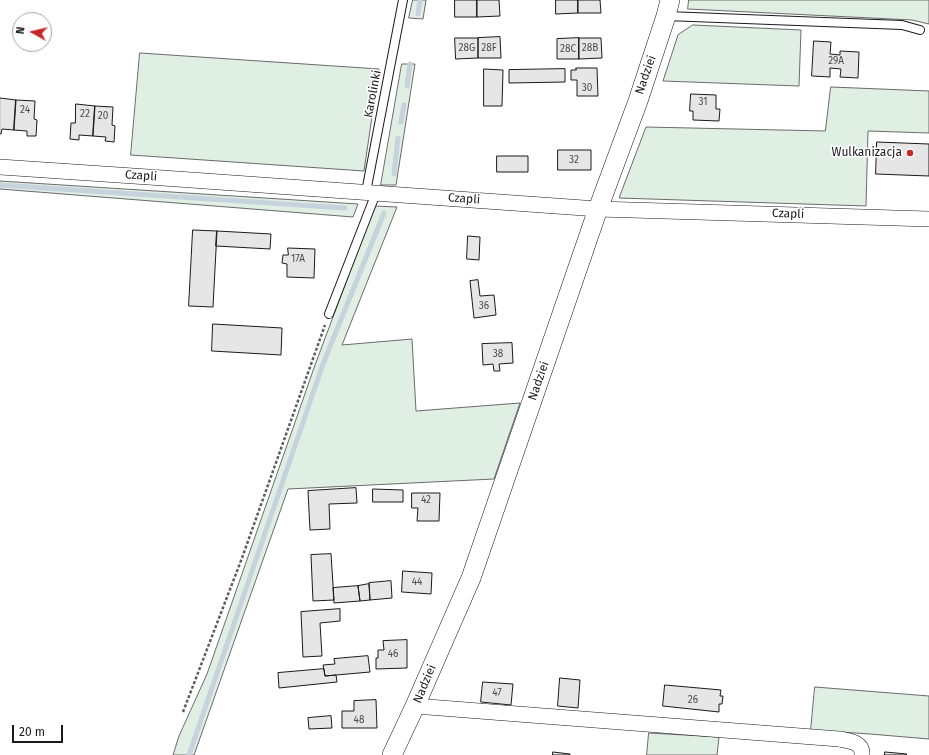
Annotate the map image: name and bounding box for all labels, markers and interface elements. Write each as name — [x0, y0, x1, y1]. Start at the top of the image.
north arrow — [12, 12, 52, 52]
text: N — [14, 26, 28, 35]
house number: 28G — [459, 42, 475, 54]
house number: 28F — [481, 42, 497, 54]
house number: 28B — [582, 42, 598, 54]
house number: 28C — [560, 43, 576, 55]
street label: Nadziei — [633, 54, 659, 96]
house number: 29A — [828, 55, 844, 67]
street label: Karolinki — [361, 69, 385, 119]
house number: 30 — [582, 82, 592, 94]
house number: 31 — [698, 96, 708, 108]
house number: 24 — [20, 104, 30, 116]
house number: 22 — [80, 108, 90, 120]
house number: 20 — [98, 110, 108, 122]
place label: Wulkanizacja — [832, 146, 902, 160]
marker: Wulkanizacja — [905, 148, 915, 158]
house number: 32 — [569, 154, 579, 166]
street label: Czapli — [124, 168, 158, 184]
street label: Czapli — [447, 191, 481, 207]
street label: Czapli — [772, 206, 804, 222]
house number: 17A — [291, 253, 305, 265]
house number: 36 — [479, 300, 489, 312]
house number: 38 — [493, 348, 503, 360]
street label: Nadziei — [526, 360, 552, 402]
house number: 42 — [421, 494, 431, 506]
house number: 44 — [412, 576, 422, 588]
house number: 46 — [388, 648, 398, 660]
street label: Nadziei — [410, 663, 440, 705]
house number: 47 — [492, 687, 502, 699]
house number: 26 — [688, 694, 698, 706]
house number: 48 — [354, 714, 364, 726]
scale bar — [14, 717, 65, 743]
text: 20 m — [19, 725, 45, 739]

